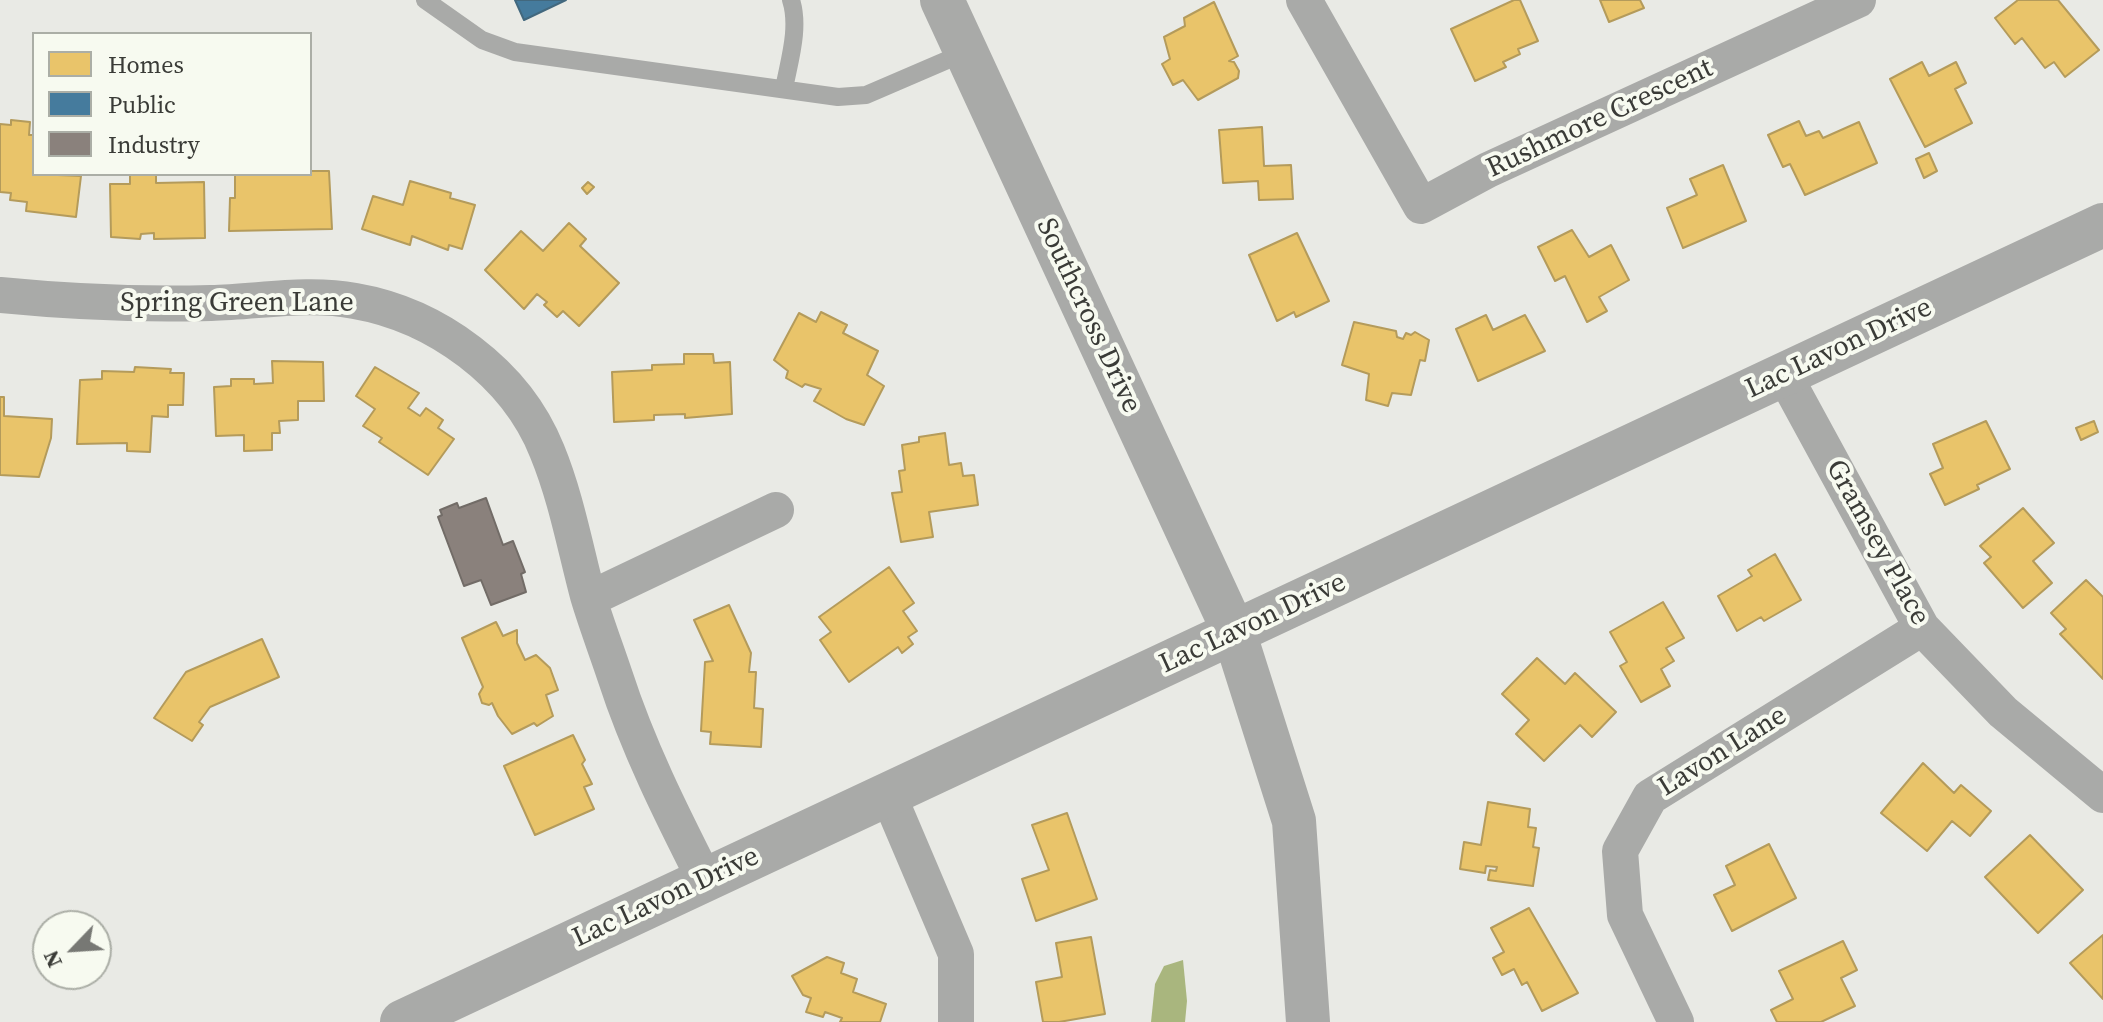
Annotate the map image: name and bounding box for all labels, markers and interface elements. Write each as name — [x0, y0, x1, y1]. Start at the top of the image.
legend — [32, 32, 312, 176]
text: Homes — [108, 48, 184, 81]
street label: Rushmore Crescent — [1482, 52, 1718, 186]
text: Public — [108, 88, 176, 121]
text: Industry — [108, 128, 200, 161]
street label: Southcross Drive — [1028, 213, 1148, 419]
street label: Spring Green Lane — [120, 287, 354, 321]
street label: Lac Lavon Drive — [1741, 291, 1937, 407]
street label: Gramsey Place — [1818, 455, 1936, 631]
street label: Lac Lavon Drive — [1155, 566, 1351, 682]
street label: Lavon Lane — [1653, 699, 1793, 805]
street label: Lac Lavon Drive — [568, 840, 764, 956]
north arrow — [32, 910, 112, 990]
text: N — [35, 946, 69, 973]

